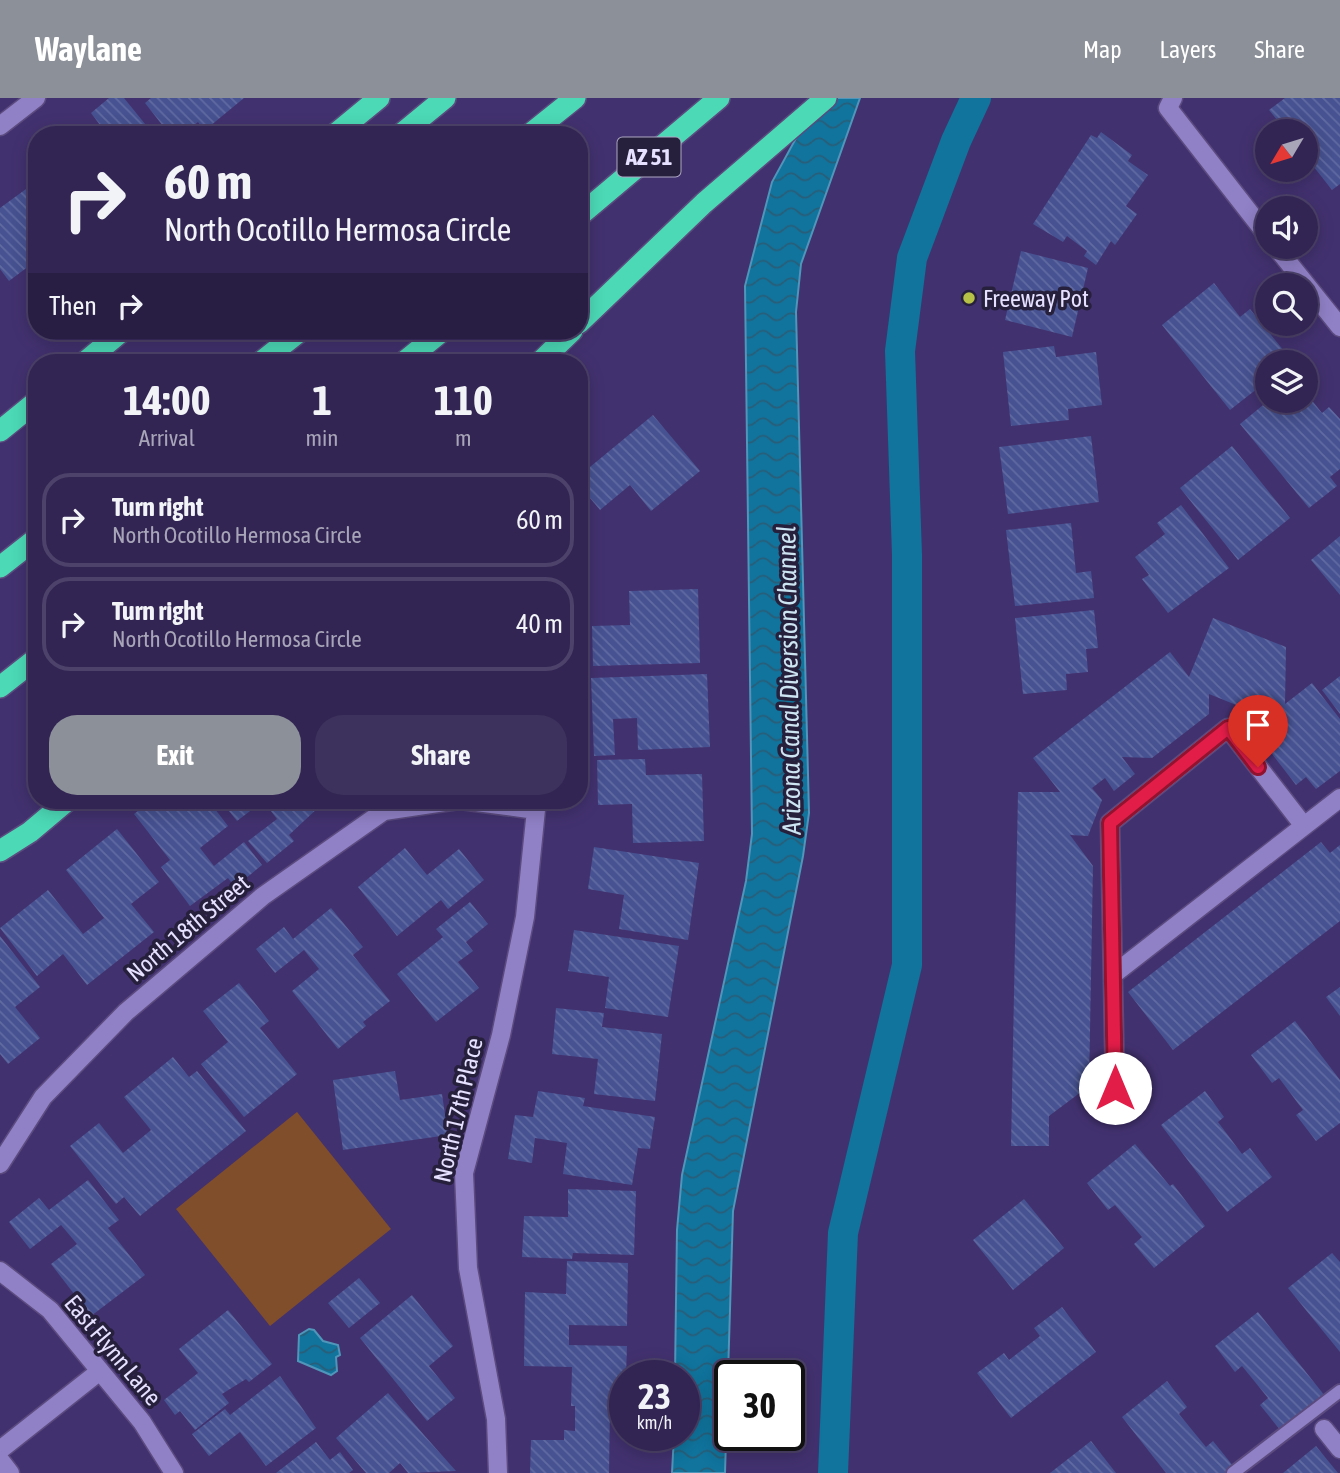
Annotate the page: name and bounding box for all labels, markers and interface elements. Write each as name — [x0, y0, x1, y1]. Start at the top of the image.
text: Waylane — [35, 30, 142, 68]
text: Map — [1083, 36, 1122, 63]
text: Layers — [1160, 36, 1216, 63]
text: Share — [1254, 36, 1305, 63]
north arrow — [1255, 119, 1318, 182]
map controls — [1255, 119, 1318, 413]
road number: AZ 51 — [618, 138, 680, 176]
text: 60 m — [164, 153, 252, 209]
icon: right — [49, 154, 140, 245]
button: sound — [1255, 196, 1318, 259]
text: North Ocotillo Hermosa Circle — [164, 211, 511, 248]
button: search — [1255, 273, 1318, 336]
place label: Freeway Pot — [983, 285, 1089, 312]
icon: right — [111, 287, 149, 325]
marker: Freeway Pot — [961, 290, 977, 306]
text: Then — [49, 291, 97, 321]
button: layers — [1255, 350, 1318, 413]
text: 14:00 — [123, 376, 210, 424]
text: 1 — [312, 376, 332, 424]
text: 110 — [434, 376, 493, 424]
text: Arrival — [139, 425, 195, 451]
text: min — [306, 425, 339, 451]
text: m — [455, 425, 472, 451]
text: Turn right — [112, 492, 203, 522]
icon: right — [53, 501, 91, 539]
text: 60 m — [516, 505, 563, 535]
text: North Ocotillo Hermosa Circle — [112, 522, 362, 548]
water label: Arizona Canal Diversion Channel — [771, 525, 807, 836]
text: Turn right — [112, 596, 203, 626]
icon: right — [53, 605, 91, 643]
text: 40 m — [516, 609, 563, 639]
text: North Ocotillo Hermosa Circle — [112, 626, 362, 652]
pin — [1228, 695, 1288, 767]
icon: arrive — [1239, 706, 1277, 744]
button: Exit — [49, 715, 301, 795]
button: Share — [315, 715, 567, 795]
street label: North 18th Street — [121, 869, 255, 987]
street label: North 17th Place — [428, 1035, 488, 1185]
position arrow — [1078, 1051, 1152, 1125]
street label: East Flynn Lane — [59, 1290, 167, 1410]
speed limit sign: 30 — [714, 1360, 805, 1451]
text: 23 — [638, 1376, 671, 1416]
text: km/h — [637, 1412, 672, 1433]

